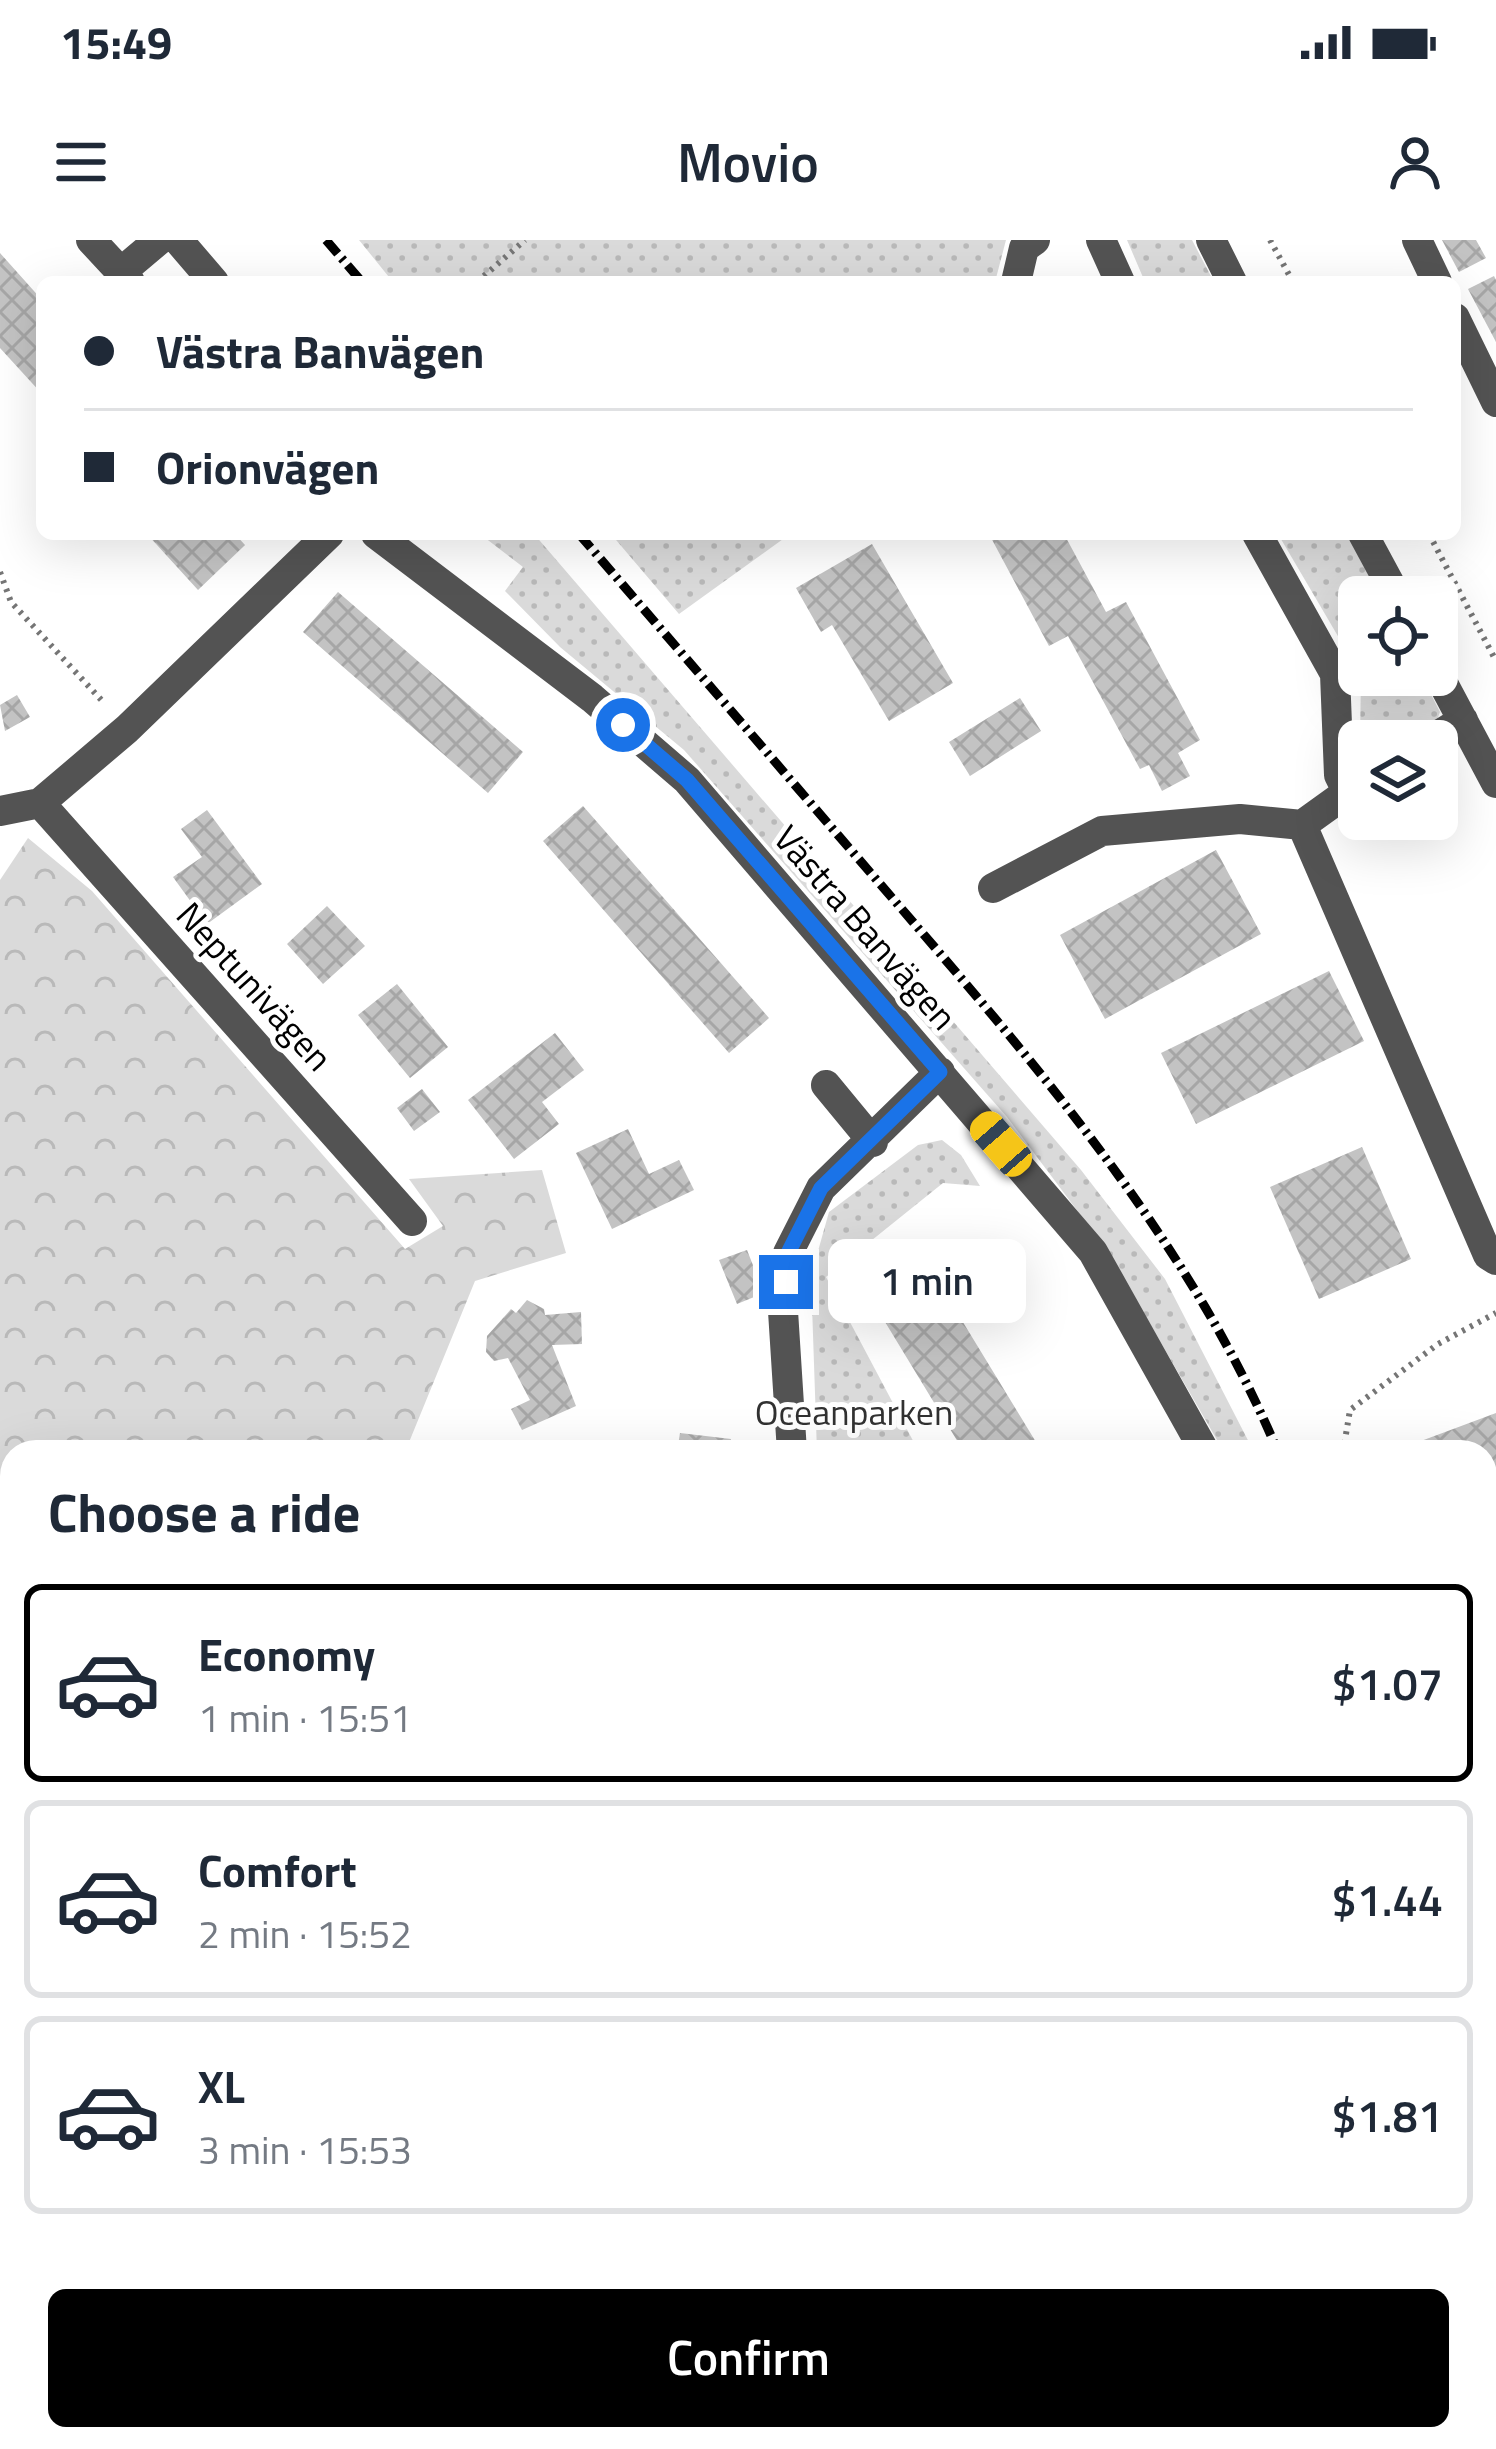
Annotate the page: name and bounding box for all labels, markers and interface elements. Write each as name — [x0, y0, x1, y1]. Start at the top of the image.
text: 15:49 — [60, 8, 172, 76]
text: Movio — [677, 121, 819, 203]
icon: menu — [48, 129, 114, 195]
icon: person — [1382, 129, 1448, 195]
text: Västra Banvägen — [156, 317, 484, 385]
text: Orionvägen — [156, 433, 379, 501]
map controls — [1338, 576, 1458, 840]
button: locate — [1338, 576, 1458, 696]
route start — [596, 698, 650, 752]
button: layers — [1338, 720, 1458, 840]
street label: Västra Banvägen — [761, 812, 971, 1042]
street label: Neptunivägen — [164, 889, 346, 1083]
car — [964, 1105, 1038, 1183]
callout: 1 min — [828, 1240, 1026, 1324]
text: 1 min — [880, 1251, 974, 1310]
route end — [759, 1255, 813, 1309]
park label: Oceanparken — [755, 1384, 953, 1439]
text: Choose a ride — [48, 1471, 360, 1553]
text: Economy — [198, 1620, 375, 1688]
icon: car — [54, 1629, 162, 1737]
text: $1.07 — [1331, 1649, 1443, 1717]
text: 1 min · 15:51 — [198, 1688, 412, 1747]
text: Comfort — [198, 1836, 357, 1904]
icon: car — [54, 1845, 162, 1953]
text: $1.44 — [1331, 1865, 1443, 1933]
text: 2 min · 15:52 — [198, 1904, 412, 1963]
text: XL — [198, 2052, 245, 2120]
icon: car — [54, 2061, 162, 2169]
text: $1.81 — [1331, 2081, 1443, 2149]
text: 3 min · 15:53 — [198, 2120, 412, 2179]
button: Confirm — [48, 2289, 1449, 2427]

